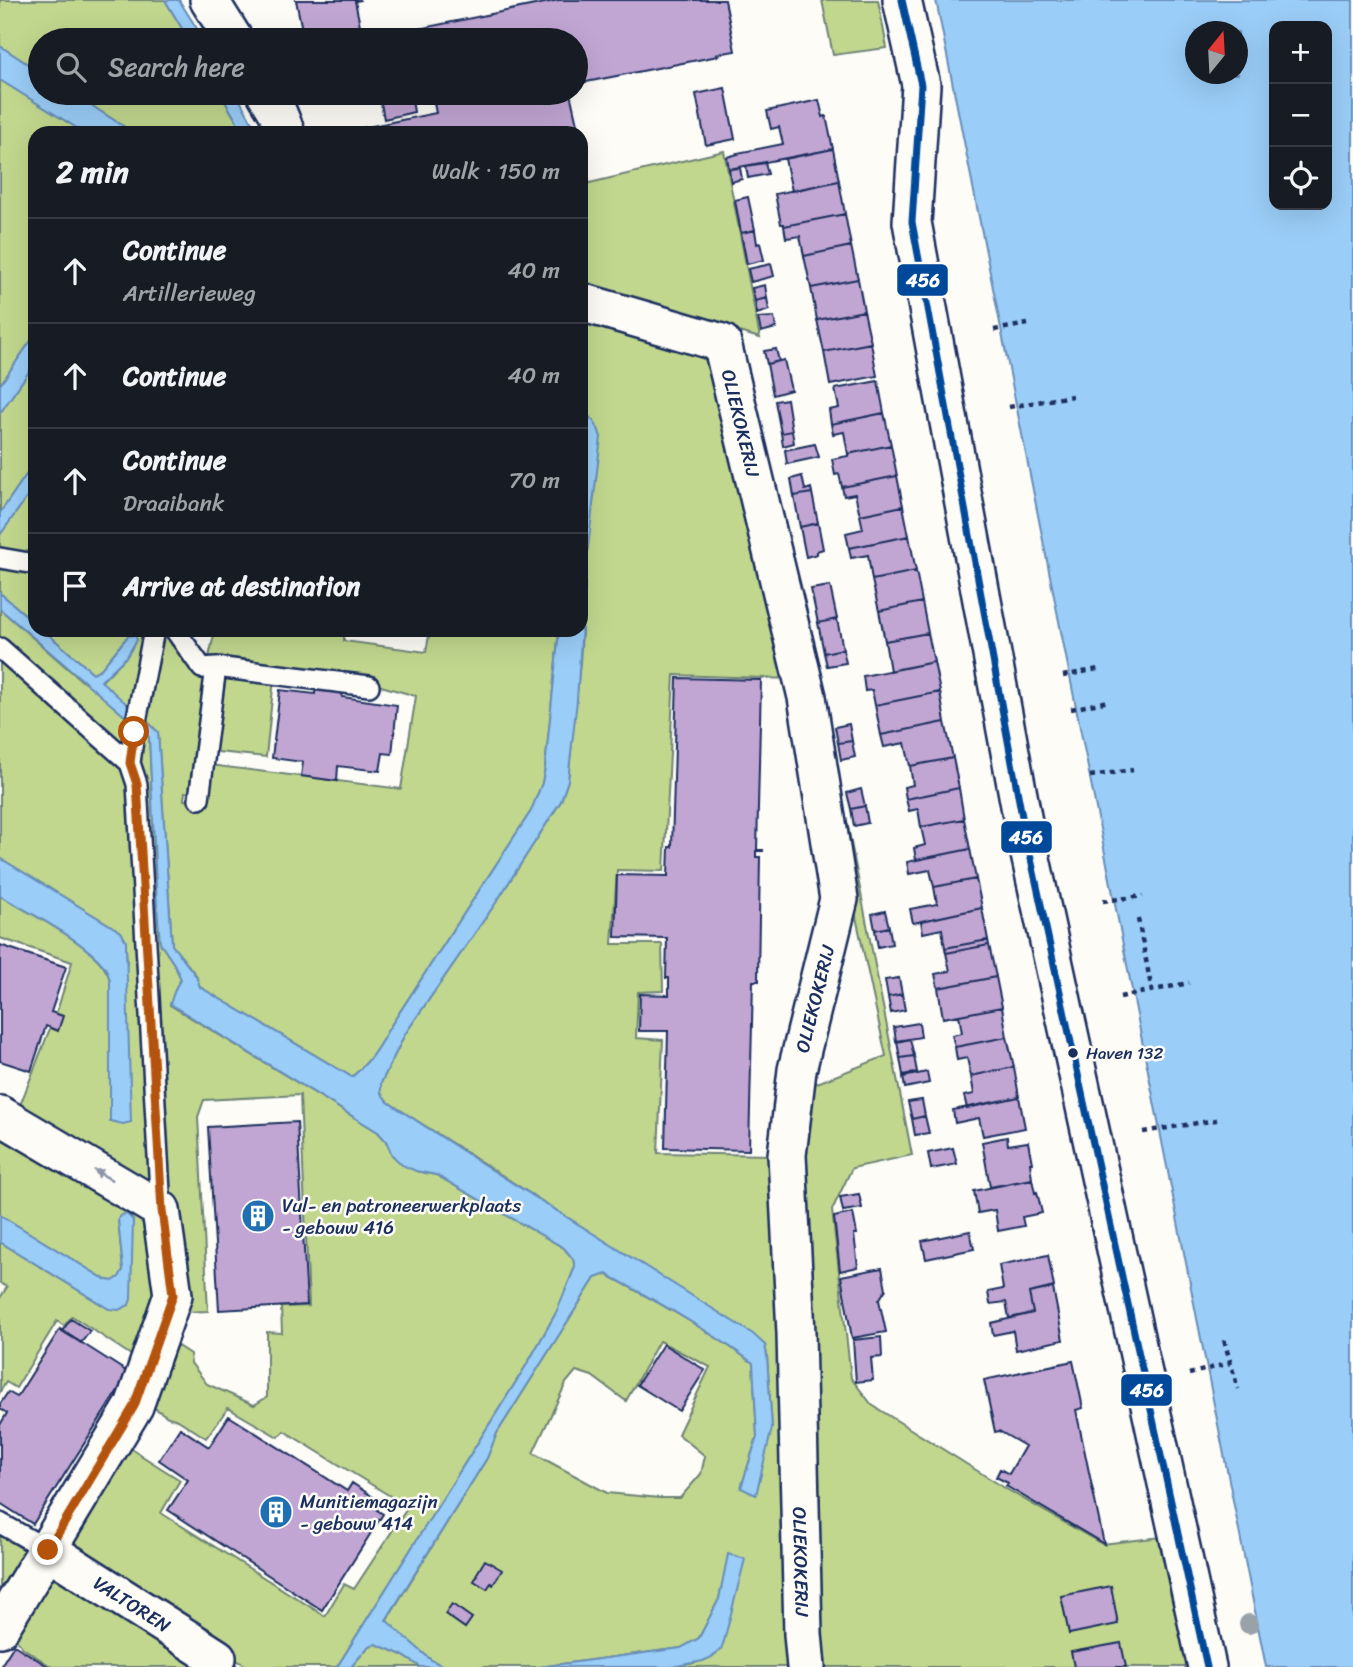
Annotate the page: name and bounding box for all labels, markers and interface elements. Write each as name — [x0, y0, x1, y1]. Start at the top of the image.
north arrow — [1185, 21, 1248, 84]
map controls — [1269, 21, 1332, 210]
button: + — [1269, 21, 1332, 84]
search box — [28, 28, 588, 105]
text: Search here — [108, 44, 245, 90]
icon: search — [52, 48, 90, 86]
button: − — [1269, 84, 1332, 147]
text: 2 min — [56, 145, 129, 199]
button: locate — [1269, 147, 1332, 210]
text: Walk · 150 m — [432, 151, 560, 192]
text: Continue — [123, 227, 226, 273]
text: 40 m — [507, 250, 560, 291]
icon: ahead — [56, 252, 94, 290]
line badge: 456 — [896, 263, 949, 297]
text: 456 — [905, 264, 940, 297]
text: Artillerieweg — [123, 273, 256, 314]
text: Continue — [123, 353, 226, 399]
text: 40 m — [507, 355, 560, 396]
icon: ahead — [56, 357, 94, 395]
street label: OLIEKOKERIJ — [712, 366, 770, 481]
text: Continue — [123, 437, 226, 483]
text: 70 m — [509, 460, 560, 501]
icon: ahead — [56, 462, 94, 500]
text: Draaibank — [123, 483, 224, 524]
text: Arrive at destination — [123, 563, 360, 609]
icon: arrive — [56, 567, 94, 605]
route start — [118, 716, 149, 747]
line badge: 456 — [1000, 820, 1053, 854]
text: 456 — [1008, 821, 1043, 854]
street label: OLIEKOKERIJ — [786, 941, 845, 1056]
place label: Haven 132 — [1086, 1038, 1163, 1068]
marker: Haven 132 — [1066, 1046, 1080, 1060]
one-way arrow — [93, 1169, 112, 1181]
place label: Vul- en patroneerwerkplaats - gebouw 416 — [282, 1189, 521, 1244]
building icon: Vul- en patroneerwerkplaats - gebouw 416 — [239, 1197, 277, 1235]
line badge: 456 — [1120, 1373, 1173, 1407]
text: 456 — [1129, 1374, 1164, 1407]
place label: Munitiemagazijn - gebouw 414 — [300, 1485, 438, 1540]
building icon: Munitiemagazijn - gebouw 414 — [257, 1493, 295, 1531]
street label: OLIEKOKERIJ — [784, 1506, 819, 1618]
route end — [32, 1534, 63, 1565]
street label: VALTOREN — [87, 1567, 178, 1641]

